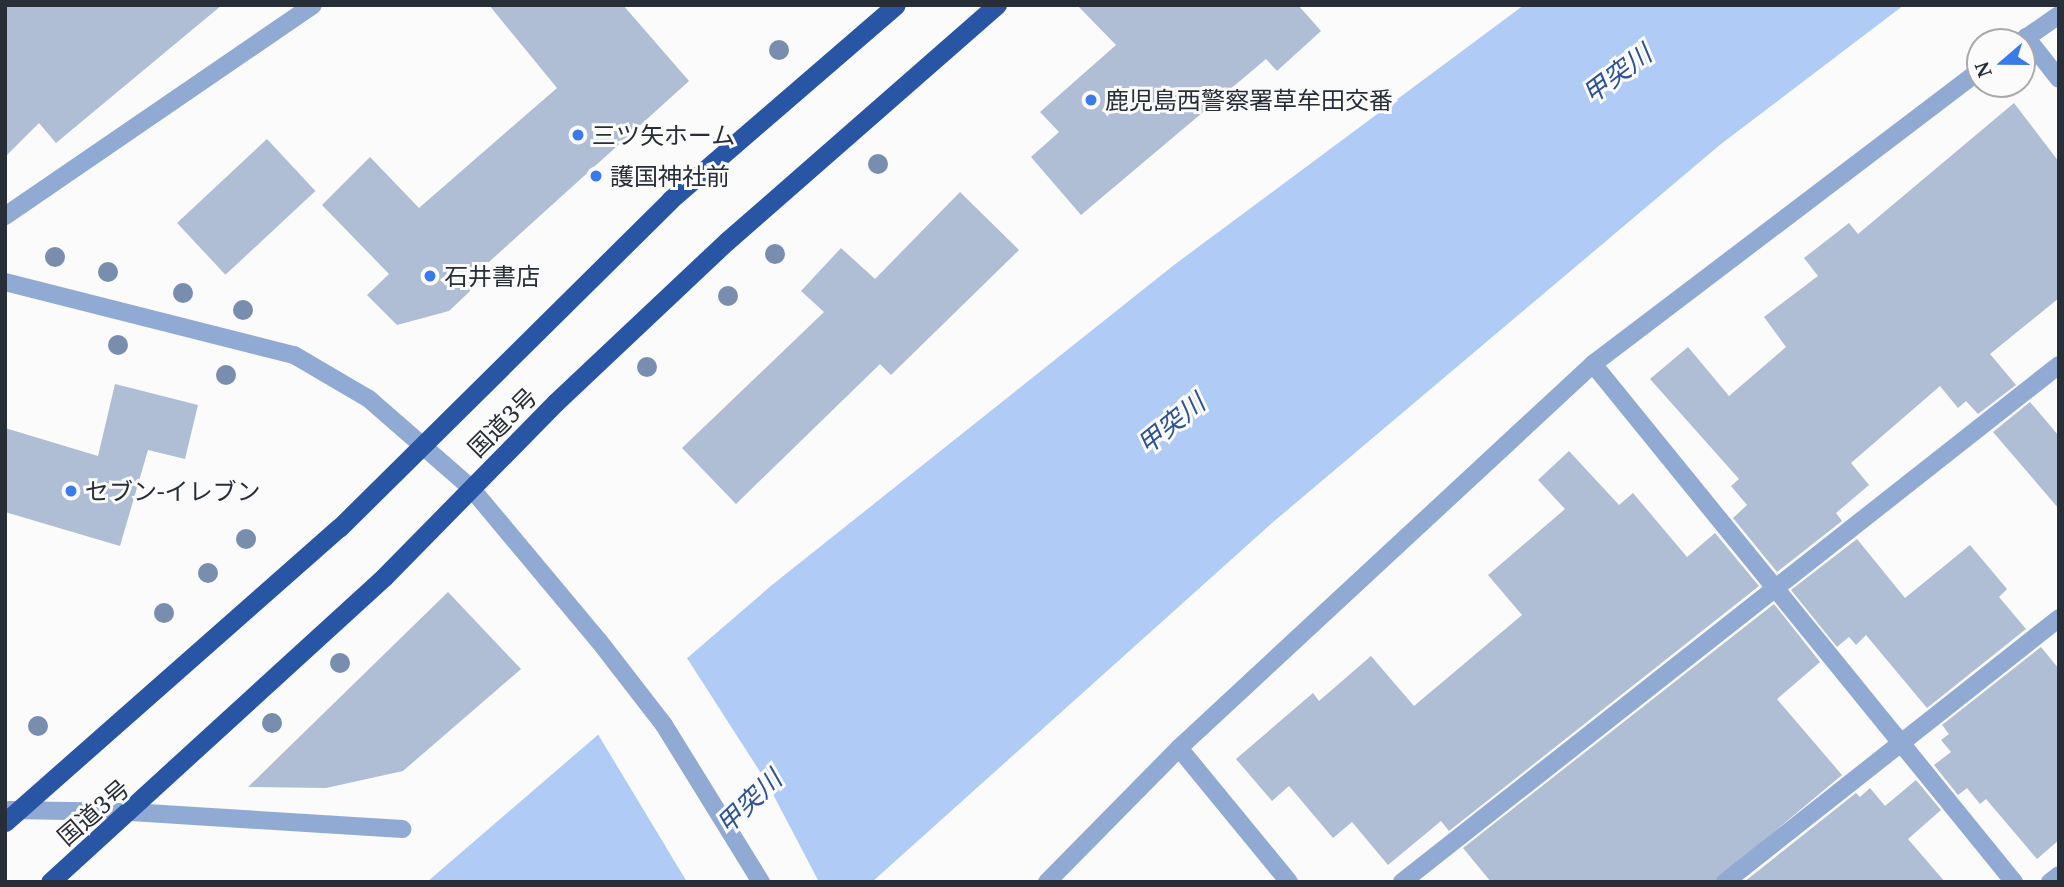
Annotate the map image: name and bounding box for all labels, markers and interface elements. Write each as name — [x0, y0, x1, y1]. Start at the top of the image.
north arrow — [1966, 28, 2036, 98]
water label: 甲突川 — [1576, 38, 1658, 110]
text: N — [1968, 58, 1998, 81]
place label: 鹿児島西警察署草牟田交番 — [1105, 86, 1393, 114]
marker: 鹿児島西警察署草牟田交番 — [1083, 92, 1099, 108]
place label: 三ツ矢ホーム — [592, 121, 736, 149]
marker: 三ツ矢ホーム — [570, 127, 586, 143]
place label: 護国神社前 — [610, 162, 730, 190]
marker: 護国神社前 — [588, 168, 604, 184]
place label: 石井書店 — [444, 262, 540, 290]
marker: 石井書店 — [422, 268, 438, 284]
street label: 国道3号 — [462, 382, 542, 462]
water label: 甲突川 — [1131, 387, 1211, 461]
place label: セブン-イレブン — [85, 477, 260, 505]
marker: セブン-イレブン — [63, 483, 79, 499]
water label: 甲突川 — [710, 764, 788, 840]
street label: 国道3号 — [51, 773, 135, 851]

